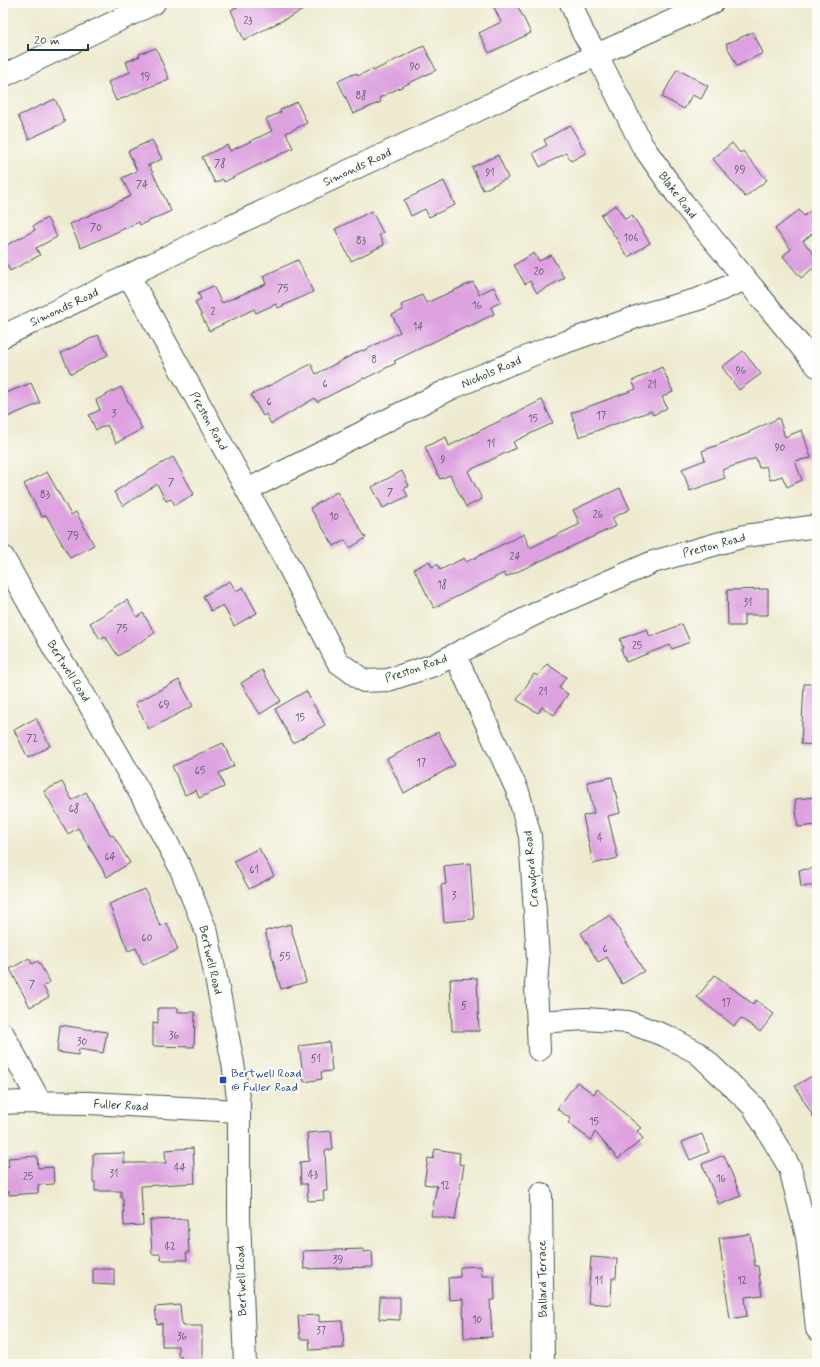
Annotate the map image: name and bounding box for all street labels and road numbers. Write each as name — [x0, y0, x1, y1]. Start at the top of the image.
street label: Simonds Road — [321, 145, 394, 191]
street label: Blake Road — [654, 169, 700, 222]
street label: Simonds Road — [28, 285, 101, 331]
street label: Nichols Road — [459, 353, 524, 393]
street label: Preston Road — [185, 389, 231, 454]
street label: Preston Road — [681, 530, 748, 562]
street label: Bertwell Road — [43, 637, 94, 706]
street label: Preston Road — [383, 651, 450, 687]
street label: Crawford Road — [521, 830, 544, 908]
street label: Bertwell Road — [194, 924, 226, 996]
street label: Fuller Road — [93, 1097, 149, 1115]
street label: Ballard Terrace — [534, 1240, 552, 1318]
street label: Bertwell Road — [233, 1245, 251, 1316]

